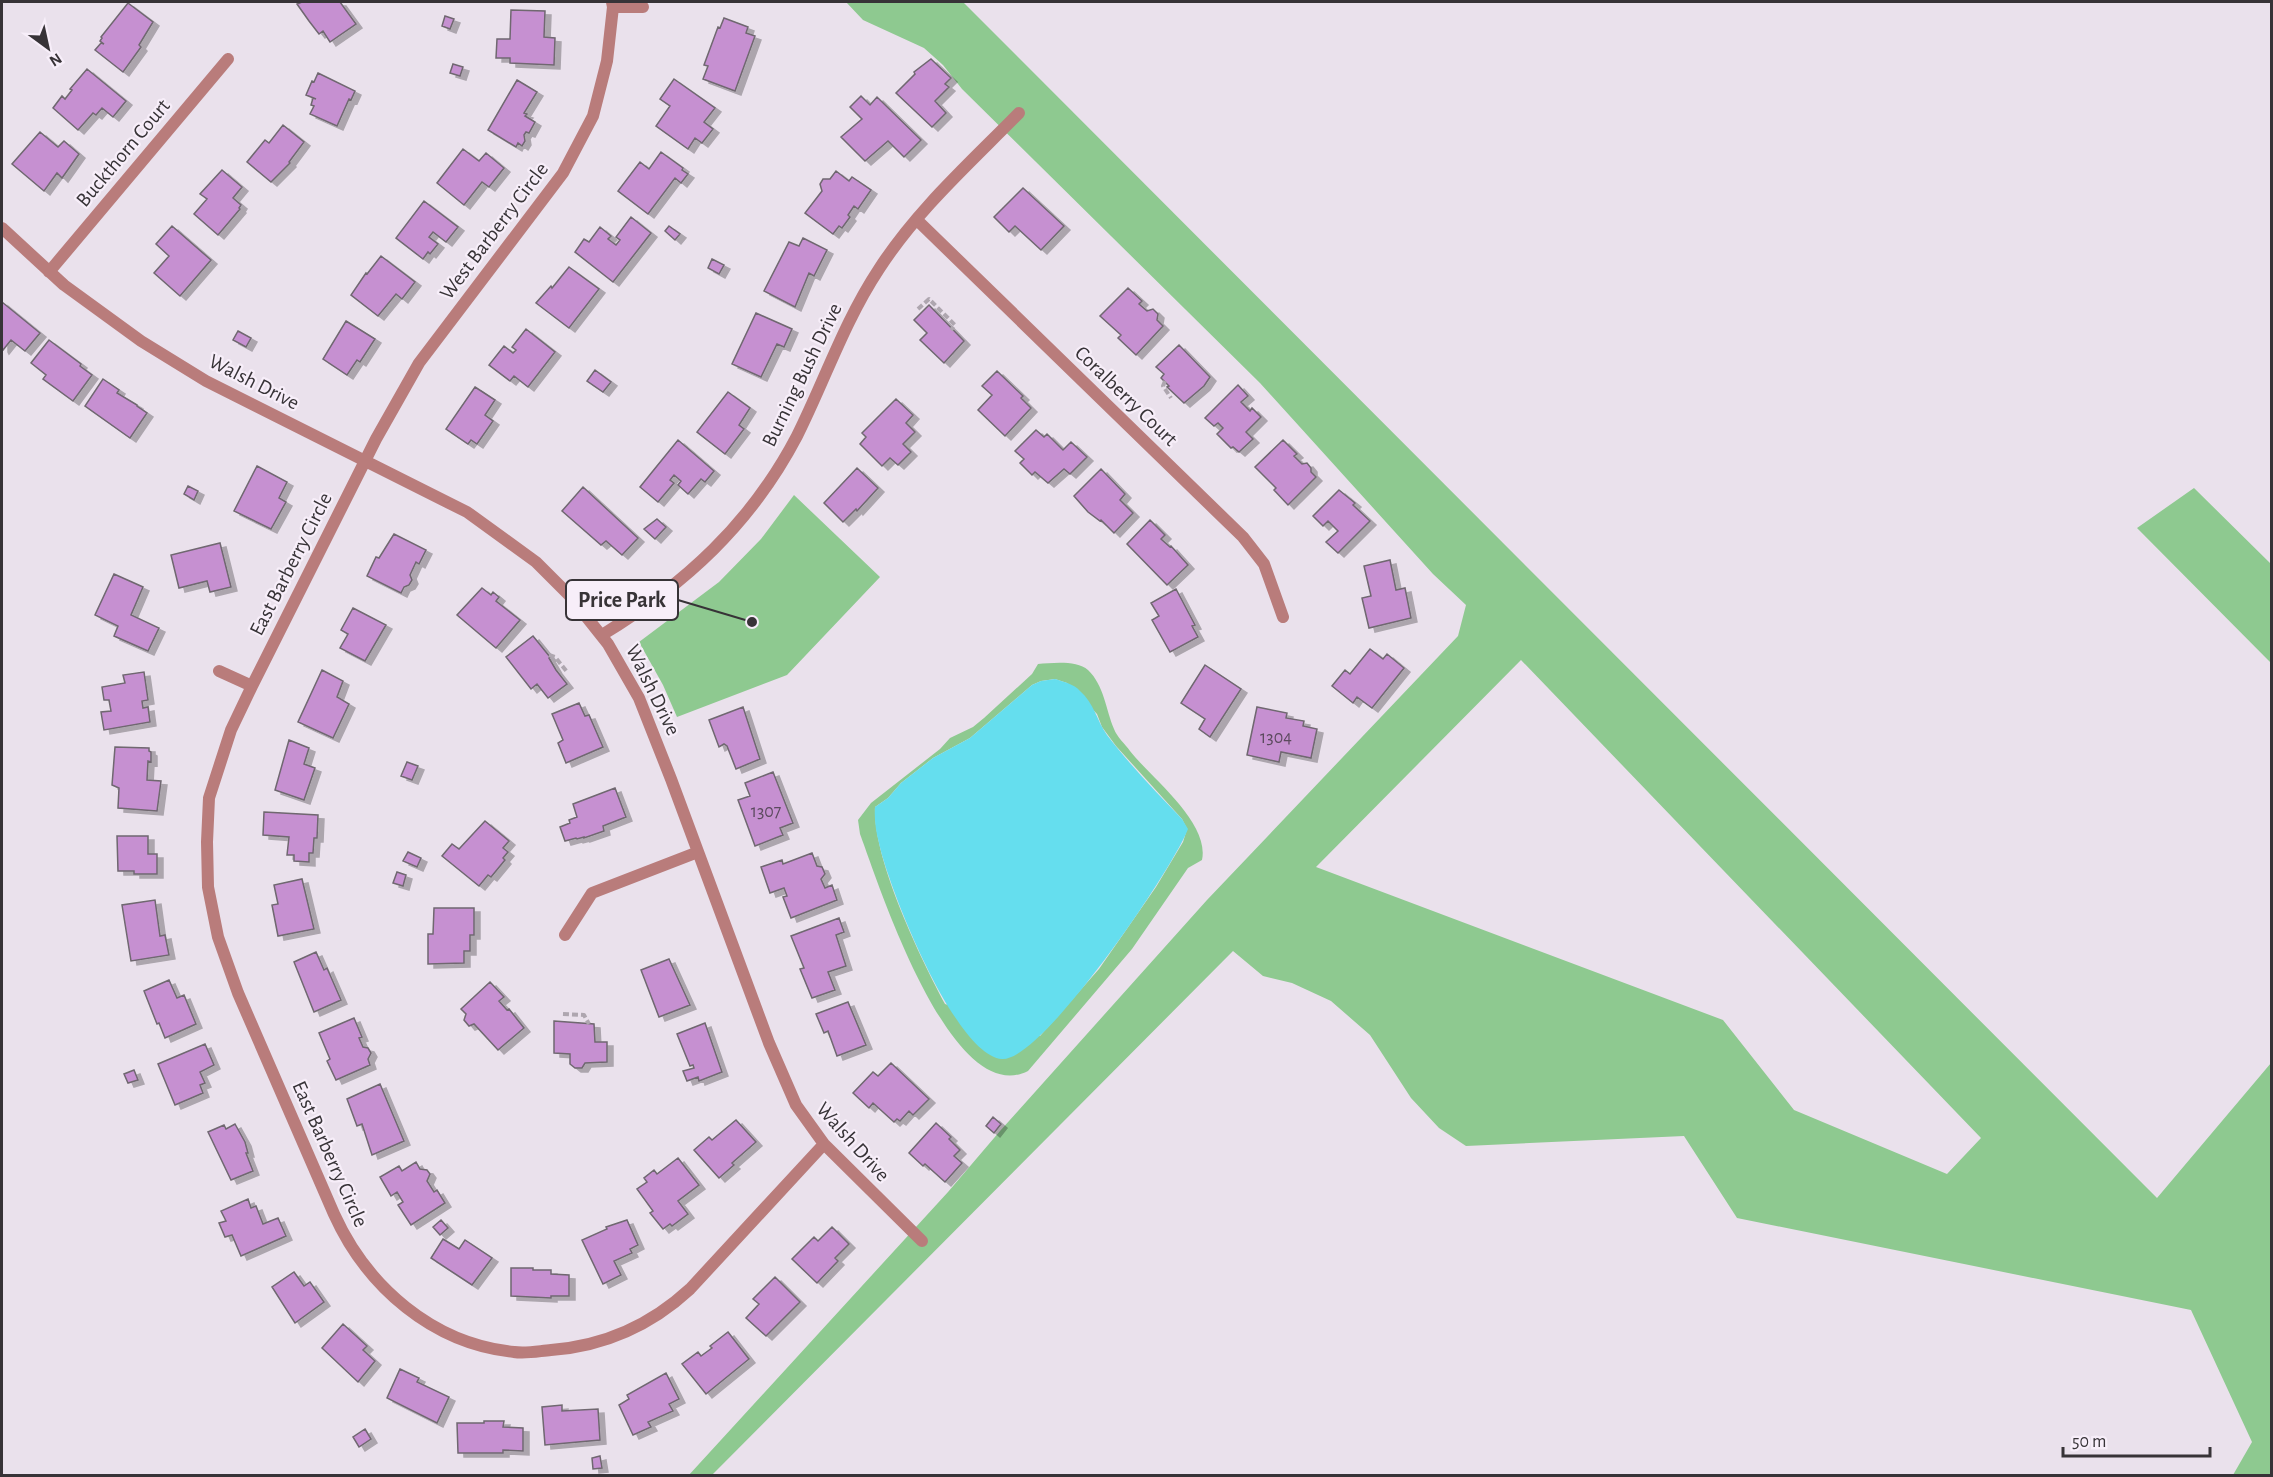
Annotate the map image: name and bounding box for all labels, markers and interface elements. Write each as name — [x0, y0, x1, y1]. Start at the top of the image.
north arrow — [18, 18, 78, 78]
text: N — [47, 50, 65, 69]
street label: Buckthorn Court — [72, 95, 174, 211]
street label: West Barberry Circle — [436, 159, 552, 303]
street label: Burning Bush Drive — [758, 300, 846, 450]
street label: Coralberry Court — [1071, 342, 1182, 450]
street label: Walsh Drive — [205, 350, 303, 414]
street label: East Barberry Circle — [246, 489, 336, 639]
callout: Price Park — [566, 580, 678, 620]
text: Price Park — [578, 589, 666, 611]
street label: Walsh Drive — [622, 641, 684, 739]
house number: 1304 — [1260, 729, 1292, 747]
house number: 1307 — [751, 803, 781, 821]
street label: East Barberry Circle — [288, 1078, 372, 1230]
street label: Walsh Drive — [812, 1098, 894, 1186]
scale bar — [2063, 1420, 2210, 1458]
text: 50 m — [2072, 1433, 2106, 1451]

